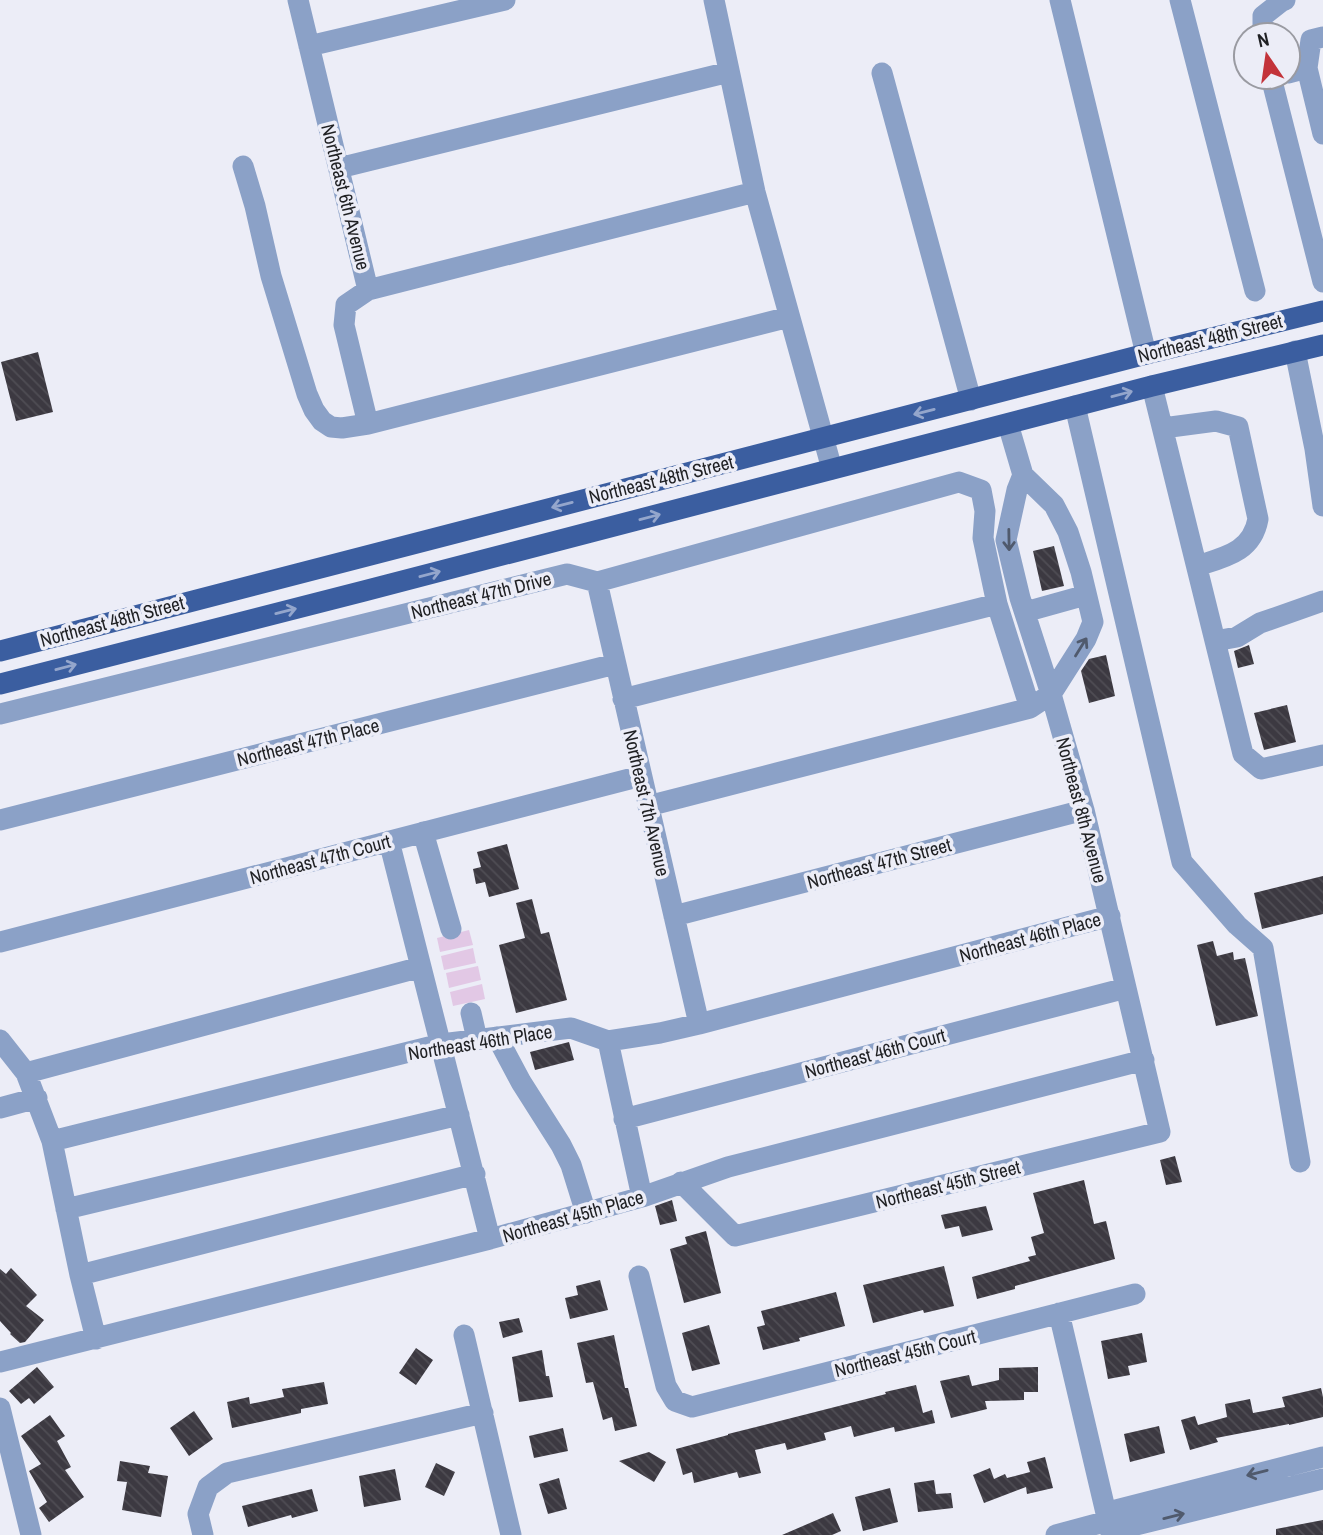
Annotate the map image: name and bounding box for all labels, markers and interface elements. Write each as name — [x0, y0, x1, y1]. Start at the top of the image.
north arrow — [1232, 21, 1302, 91]
text: N — [1255, 26, 1272, 53]
street label: Northeast 6th Avenue — [315, 121, 377, 273]
street label: Northeast 48th Street — [1135, 307, 1286, 369]
one-way arrow — [1110, 387, 1132, 400]
one-way arrow — [913, 406, 936, 419]
street label: Northeast 48th Street — [586, 448, 737, 510]
one-way arrow — [551, 499, 573, 512]
one-way arrow — [639, 509, 661, 522]
one-way arrow — [1002, 528, 1015, 551]
street label: Northeast 47th Drive — [408, 565, 554, 625]
one-way arrow — [418, 567, 441, 580]
street label: Northeast 48th Street — [37, 589, 188, 653]
one-way arrow — [275, 604, 297, 617]
one-way arrow — [1074, 638, 1088, 658]
one-way arrow — [54, 660, 77, 673]
street label: Northeast 47th Place — [234, 712, 382, 772]
street label: Northeast 7th Avenue — [618, 727, 676, 879]
street label: Northeast 8th Avenue — [1050, 734, 1114, 886]
street label: Northeast 47th Court — [247, 828, 394, 890]
street label: Northeast 47th Street — [804, 831, 955, 895]
street label: Northeast 46th Place — [956, 906, 1104, 968]
street label: Northeast 46th Place — [406, 1018, 554, 1066]
street label: Northeast 46th Court — [802, 1022, 949, 1084]
street label: Northeast 45th Street — [873, 1153, 1024, 1215]
street label: Northeast 45th Place — [499, 1183, 647, 1249]
street label: Northeast 45th Court — [832, 1323, 979, 1383]
one-way arrow — [1246, 1467, 1269, 1480]
one-way arrow — [1162, 1508, 1185, 1522]

